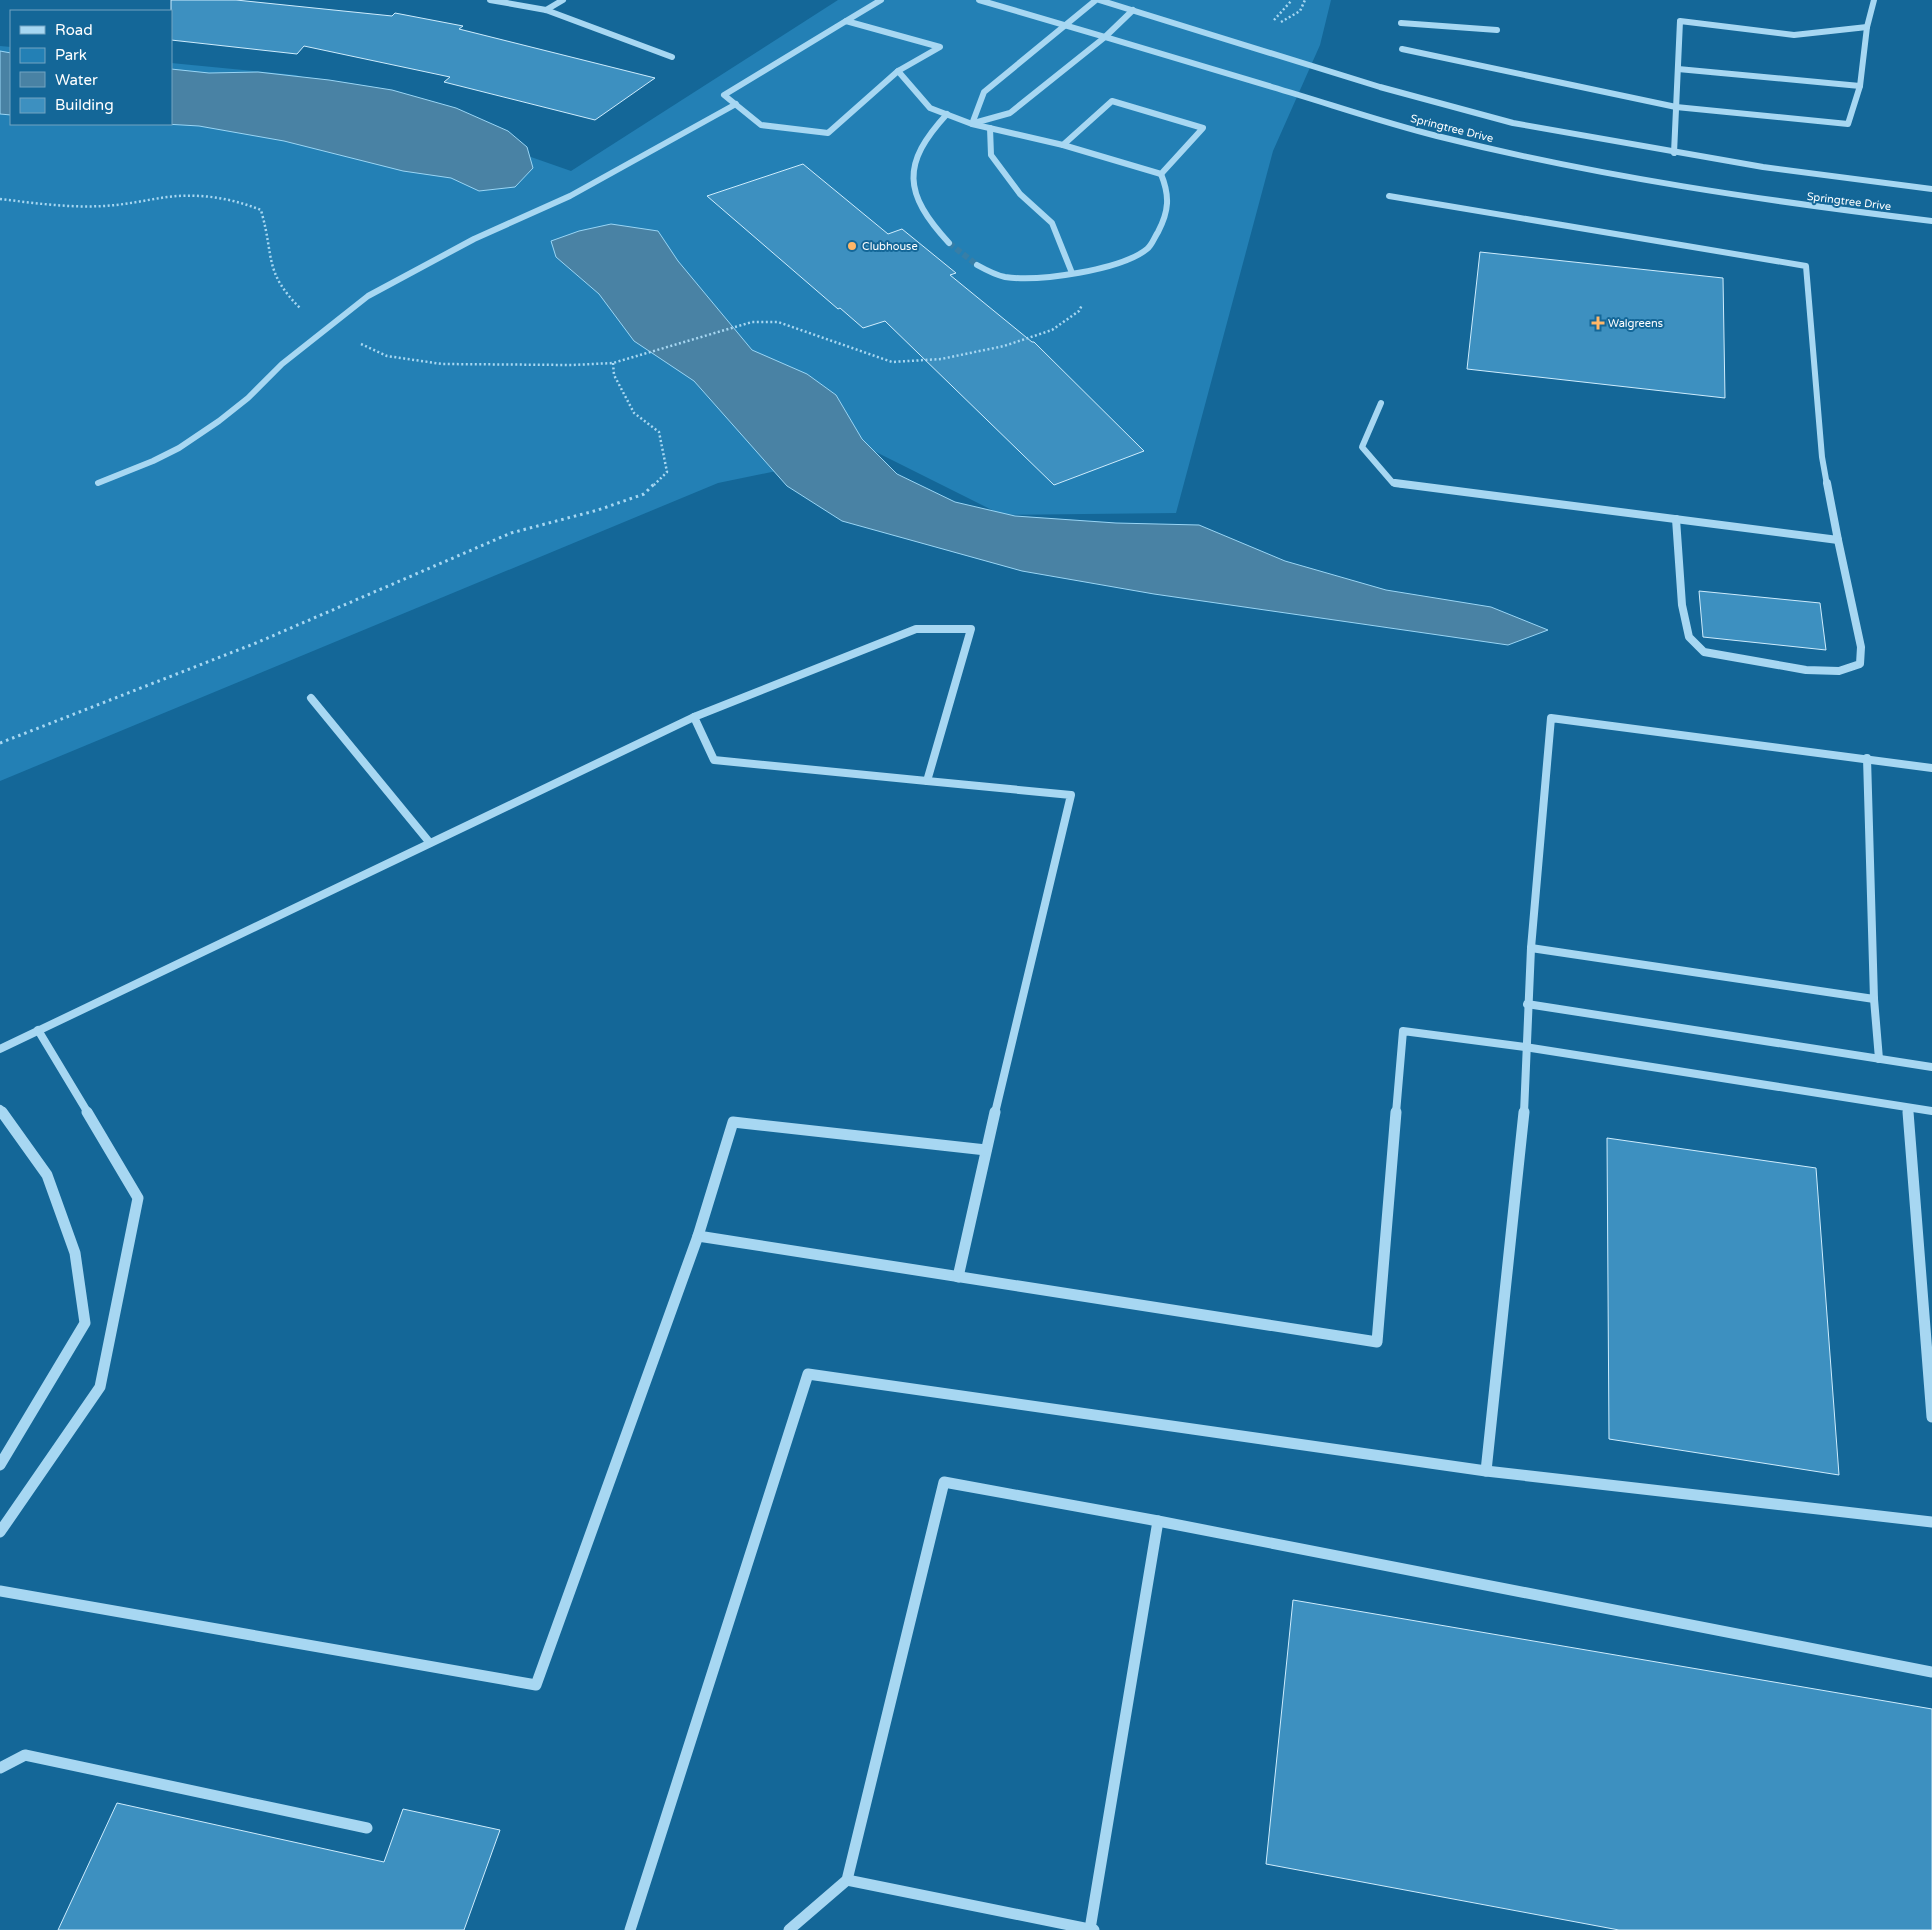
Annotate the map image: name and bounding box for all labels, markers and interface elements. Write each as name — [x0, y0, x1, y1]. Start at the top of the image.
legend — [10, 10, 172, 125]
text: Road — [55, 21, 93, 39]
text: Park — [55, 46, 87, 64]
text: Water — [55, 71, 98, 89]
text: Building — [55, 96, 114, 114]
street label: Springtree Drive — [1409, 112, 1495, 145]
street label: Springtree Drive — [1806, 190, 1892, 213]
marker: Clubhouse — [846, 240, 858, 252]
place label: Clubhouse — [862, 240, 918, 253]
marker: Walgreens — [1592, 317, 1604, 329]
place label: Walgreens — [1608, 317, 1663, 330]

